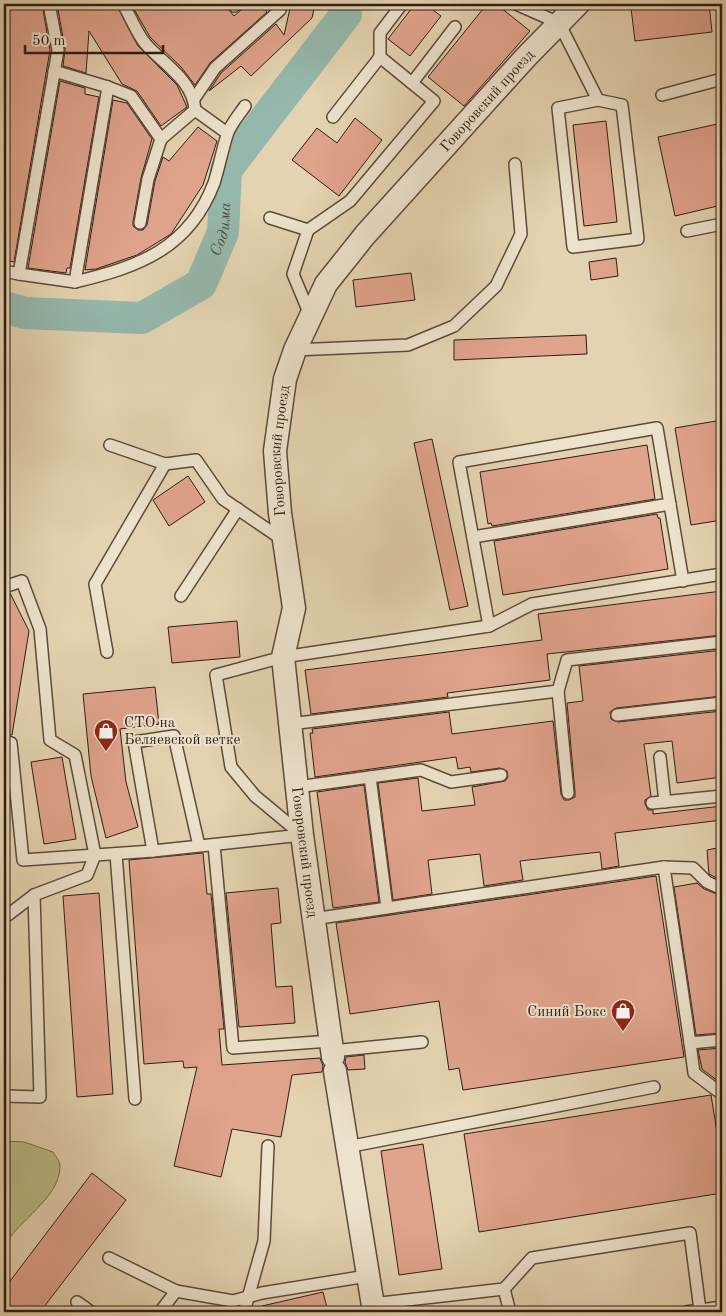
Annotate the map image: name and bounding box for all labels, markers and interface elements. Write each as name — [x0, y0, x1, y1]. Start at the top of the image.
scale bar — [25, 22, 162, 54]
text: 50 m — [32, 34, 66, 49]
street label: Говоровский проезд — [438, 47, 538, 155]
water label: Содима — [208, 202, 234, 259]
street label: Говоровский проезд — [269, 384, 293, 517]
place label: СТО на Беляевской ветке — [124, 716, 240, 748]
shop icon: СТО на Беляевской ветке — [93, 718, 119, 752]
street label: Говоровский проезд — [288, 786, 319, 919]
shop icon: Синий Бокс — [610, 998, 636, 1032]
place label: Синий Бокс — [527, 1005, 606, 1020]

